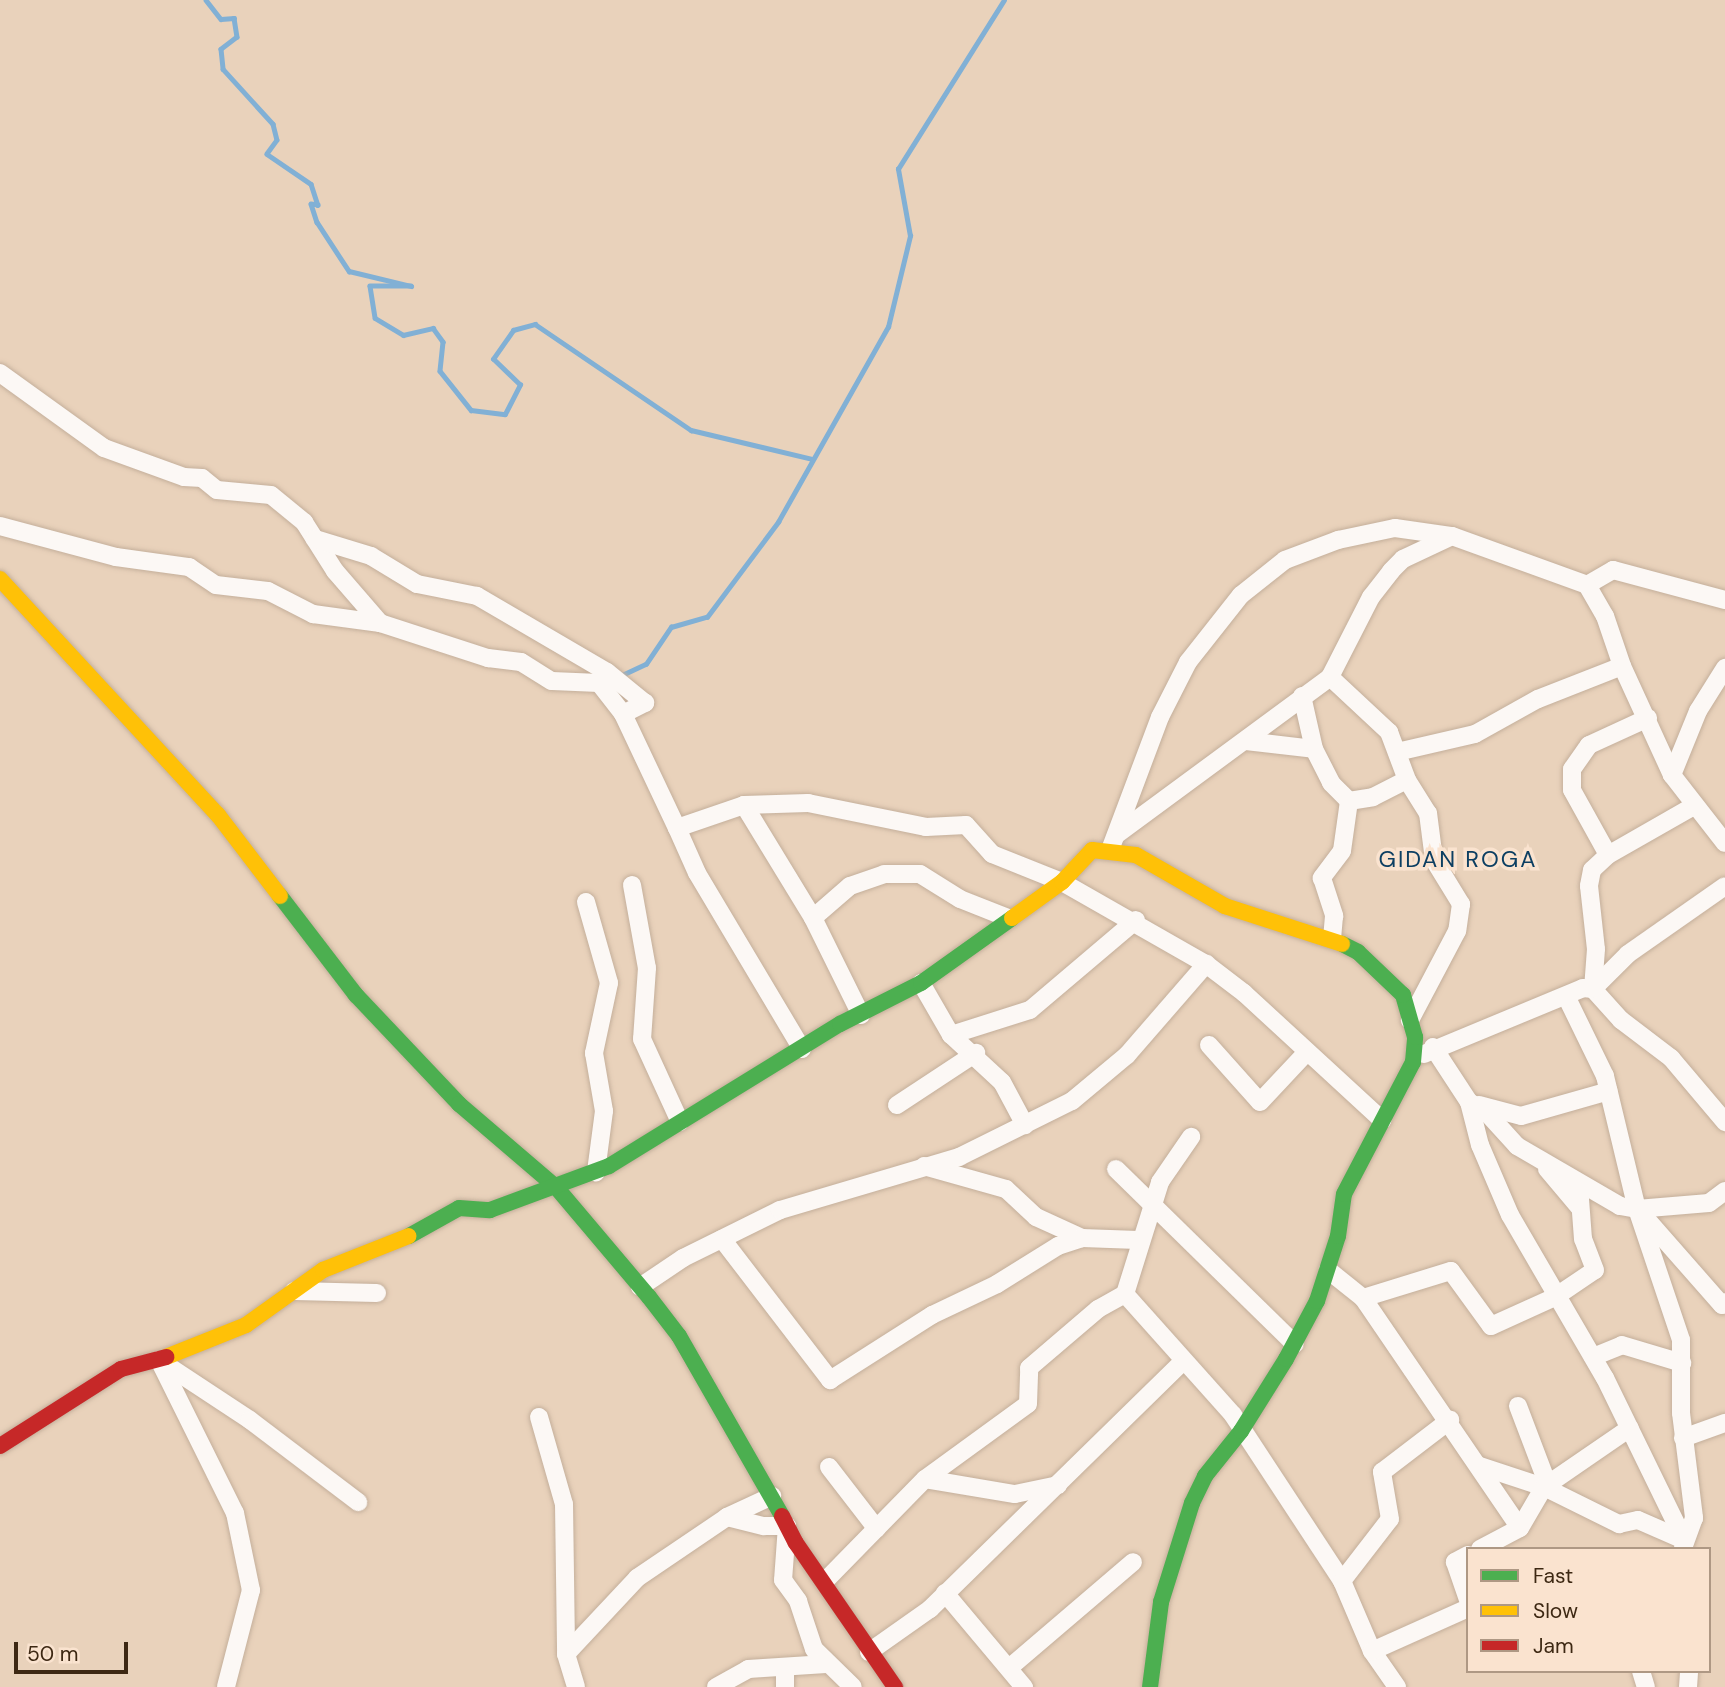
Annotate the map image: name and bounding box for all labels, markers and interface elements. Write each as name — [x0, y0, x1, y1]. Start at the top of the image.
district label: GIDAN ROGA — [1380, 845, 1536, 873]
legend — [1466, 1547, 1711, 1673]
text: Fast — [1533, 1562, 1573, 1590]
text: Slow — [1533, 1597, 1578, 1625]
scale bar — [18, 1628, 131, 1672]
text: Jam — [1533, 1632, 1574, 1660]
text: 50 m — [27, 1640, 78, 1668]

